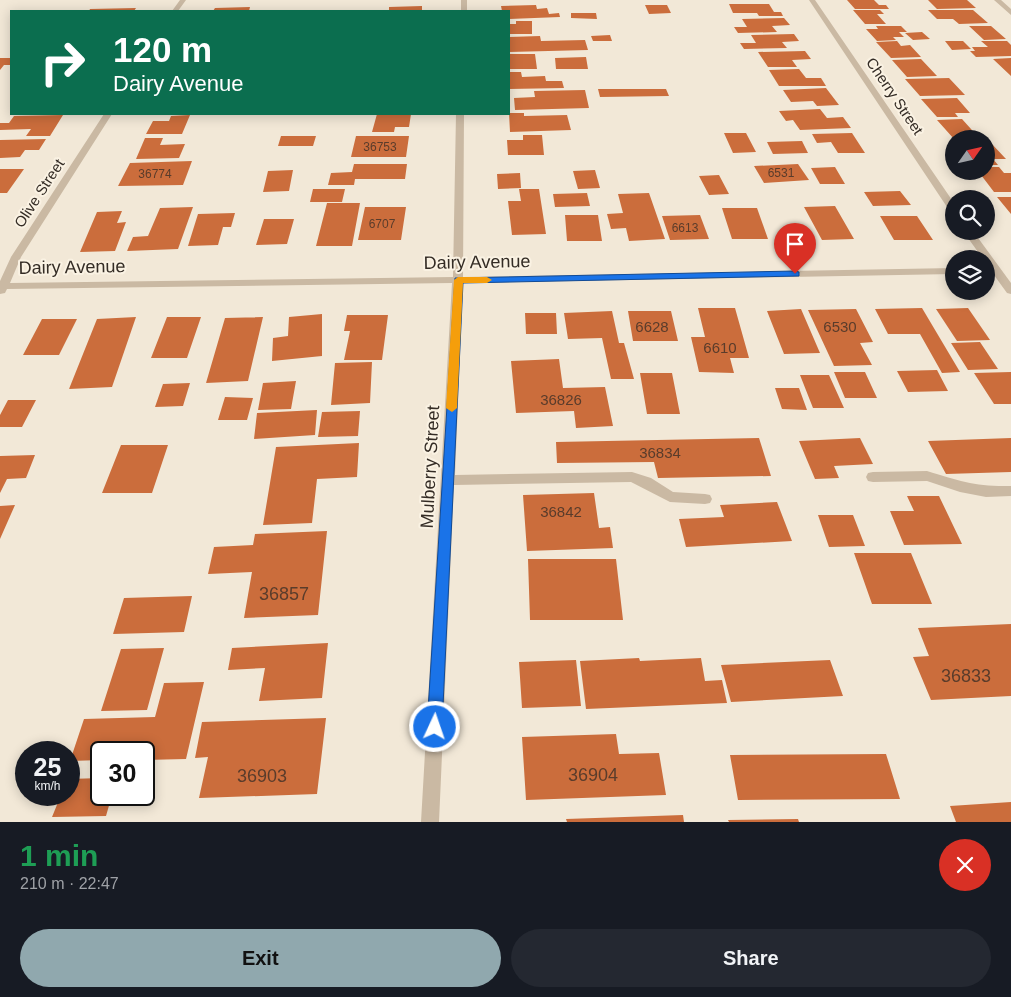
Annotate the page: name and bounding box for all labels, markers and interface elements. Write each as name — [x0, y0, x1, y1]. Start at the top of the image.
icon: right — [30, 30, 95, 95]
text: 120 m — [113, 30, 212, 69]
street label: Cherry Street — [863, 54, 927, 138]
text: Dairy Avenue — [113, 71, 243, 96]
north arrow — [945, 130, 995, 180]
map controls — [945, 130, 995, 300]
house number: 36753 — [363, 140, 397, 154]
street label: Olive Street — [11, 155, 68, 230]
house number: 6531 — [768, 166, 795, 180]
house number: 36774 — [138, 167, 172, 181]
button: search — [945, 190, 995, 240]
house number: 6707 — [369, 217, 396, 231]
house number: 6613 — [672, 221, 699, 235]
pin — [774, 223, 816, 274]
icon: arrive — [781, 230, 809, 258]
button: layers — [945, 250, 995, 300]
street label: Dairy Avenue — [423, 251, 531, 273]
street label: Dairy Avenue — [18, 256, 126, 278]
house number: 6628 — [635, 318, 669, 335]
house number: 6530 — [823, 318, 857, 335]
house number: 6610 — [703, 339, 737, 356]
house number: 36826 — [540, 391, 582, 408]
street label: Mulberry Street — [417, 405, 443, 529]
house number: 36834 — [639, 444, 681, 461]
house number: 36842 — [540, 503, 582, 520]
house number: 36857 — [259, 584, 309, 604]
house number: 36833 — [941, 666, 991, 686]
position arrow — [408, 700, 460, 752]
speed limit sign: 30 — [90, 741, 155, 806]
text: 25 — [34, 753, 61, 781]
house number: 36904 — [568, 765, 618, 785]
house number: 36903 — [237, 766, 287, 786]
text: km/h — [34, 779, 61, 793]
text: 1 min — [20, 839, 98, 872]
button: close — [939, 839, 991, 891]
text: 210 m · 22:47 — [20, 875, 119, 892]
button: Exit — [20, 929, 501, 987]
button: Share — [511, 929, 991, 987]

